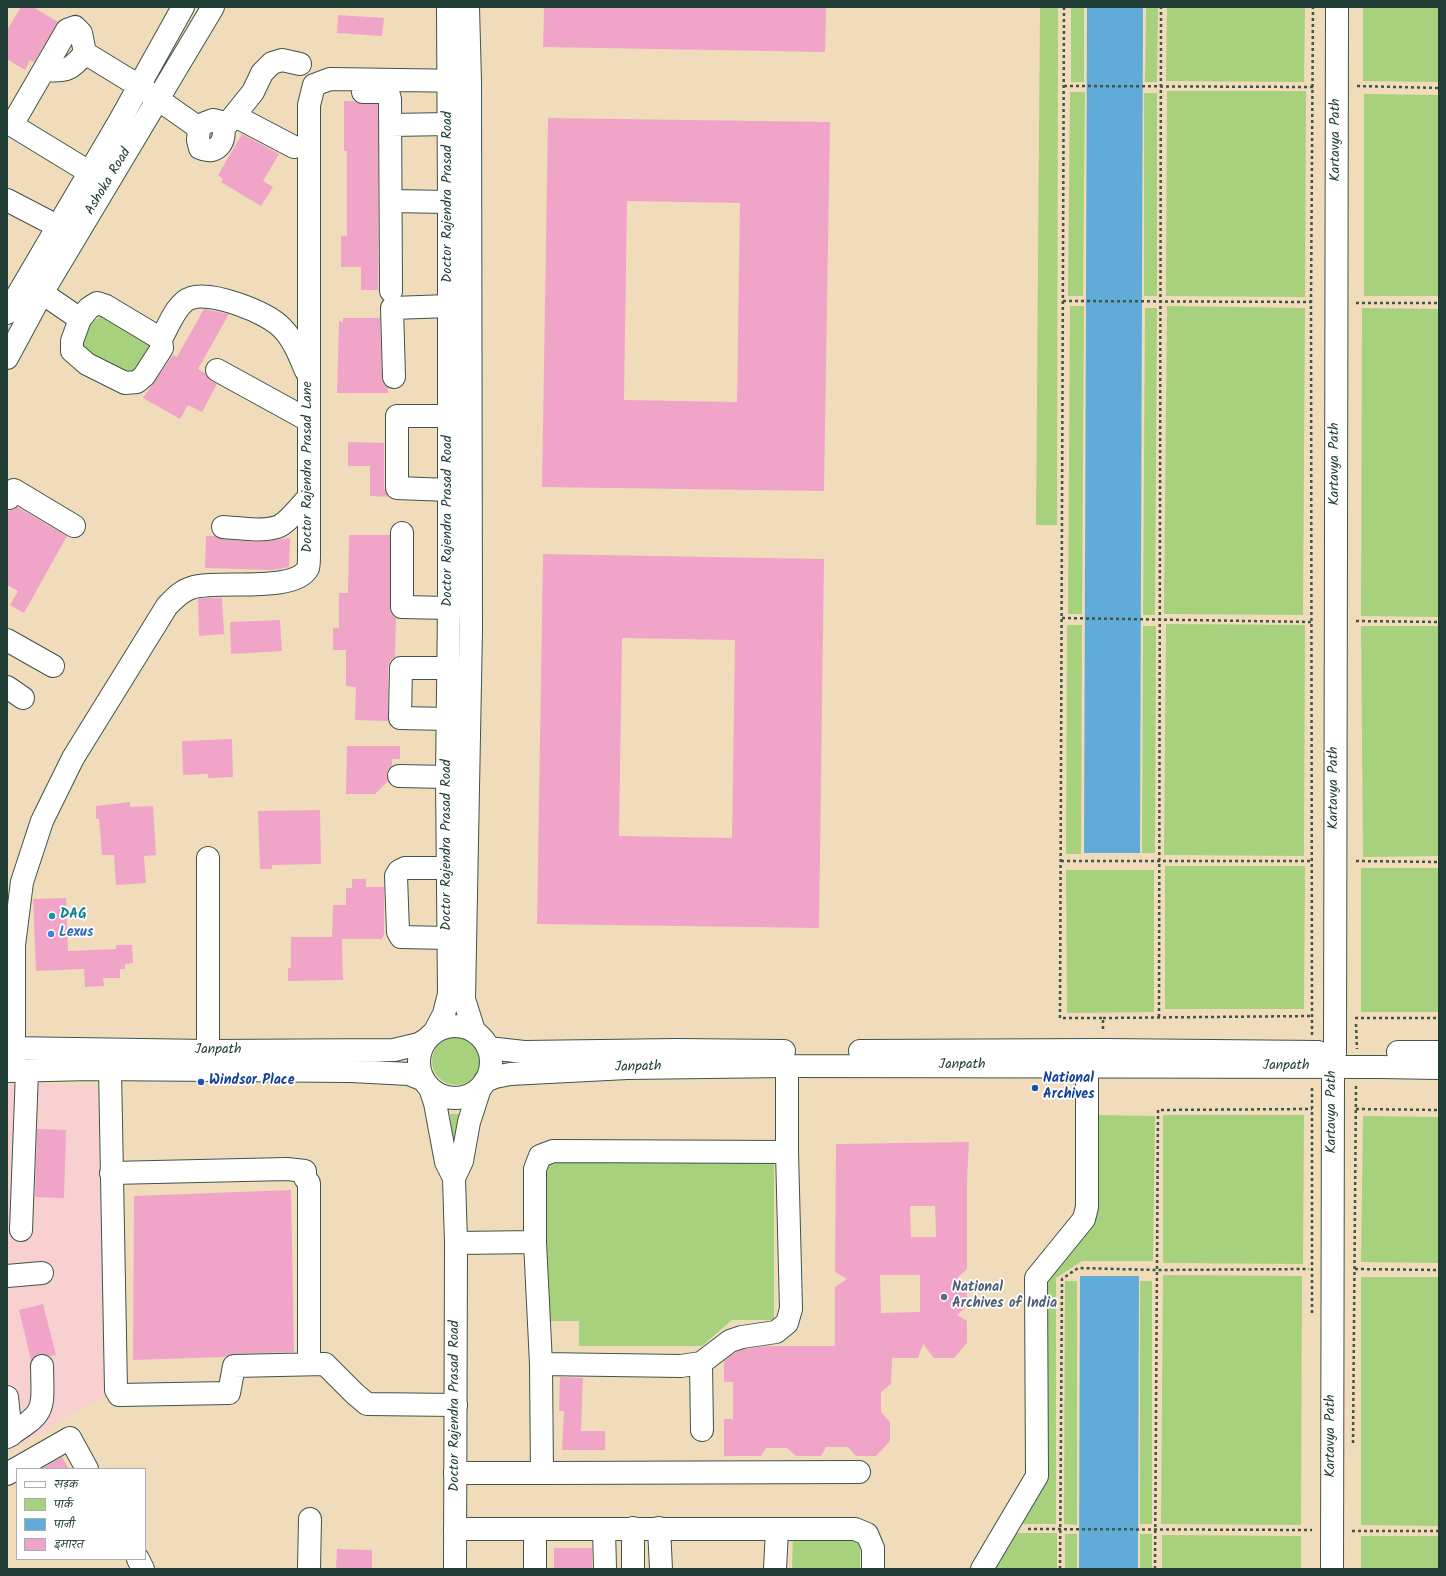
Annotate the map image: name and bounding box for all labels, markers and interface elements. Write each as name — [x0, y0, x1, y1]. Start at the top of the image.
street label: Kartavya Path — [1329, 98, 1345, 182]
street label: Doctor Rajendra Prasad Road — [441, 111, 457, 283]
street label: Ashoka Road — [82, 145, 136, 219]
street label: Doctor Rajendra Prasad Lane — [301, 381, 317, 553]
street label: Kartavya Path — [1328, 422, 1344, 506]
street label: Doctor Rajendra Prasad Road — [441, 435, 457, 607]
street label: Kartavya Path — [1327, 746, 1343, 830]
street label: Doctor Rajendra Prasad Road — [440, 759, 456, 931]
place label: DAG — [60, 908, 87, 924]
marker: DAG — [47, 911, 57, 921]
place label: Lexus — [59, 926, 93, 942]
marker: Lexus — [46, 929, 56, 939]
street label: Janpath — [195, 1043, 241, 1059]
street label: Janpath — [939, 1058, 985, 1074]
street label: Janpath — [614, 1059, 662, 1077]
street label: Janpath — [1263, 1059, 1309, 1075]
street label: Kartavya Path — [1325, 1070, 1341, 1154]
place label: National Archives — [1043, 1072, 1095, 1104]
place label: Windsor Place — [209, 1074, 295, 1090]
marker: Windsor Place — [196, 1077, 206, 1087]
marker: National Archives — [1030, 1083, 1040, 1093]
place label: National Archives of India — [952, 1281, 1057, 1314]
marker: National Archives of India — [939, 1292, 949, 1302]
street label: Doctor Rajendra Prasad Road — [448, 1320, 464, 1492]
street label: Kartavya Path — [1324, 1394, 1340, 1478]
legend — [16, 1468, 146, 1560]
text: सड़क — [54, 1475, 78, 1494]
text: पार्क — [54, 1495, 73, 1514]
text: पानी — [54, 1515, 75, 1534]
text: इमारत — [54, 1535, 84, 1554]

